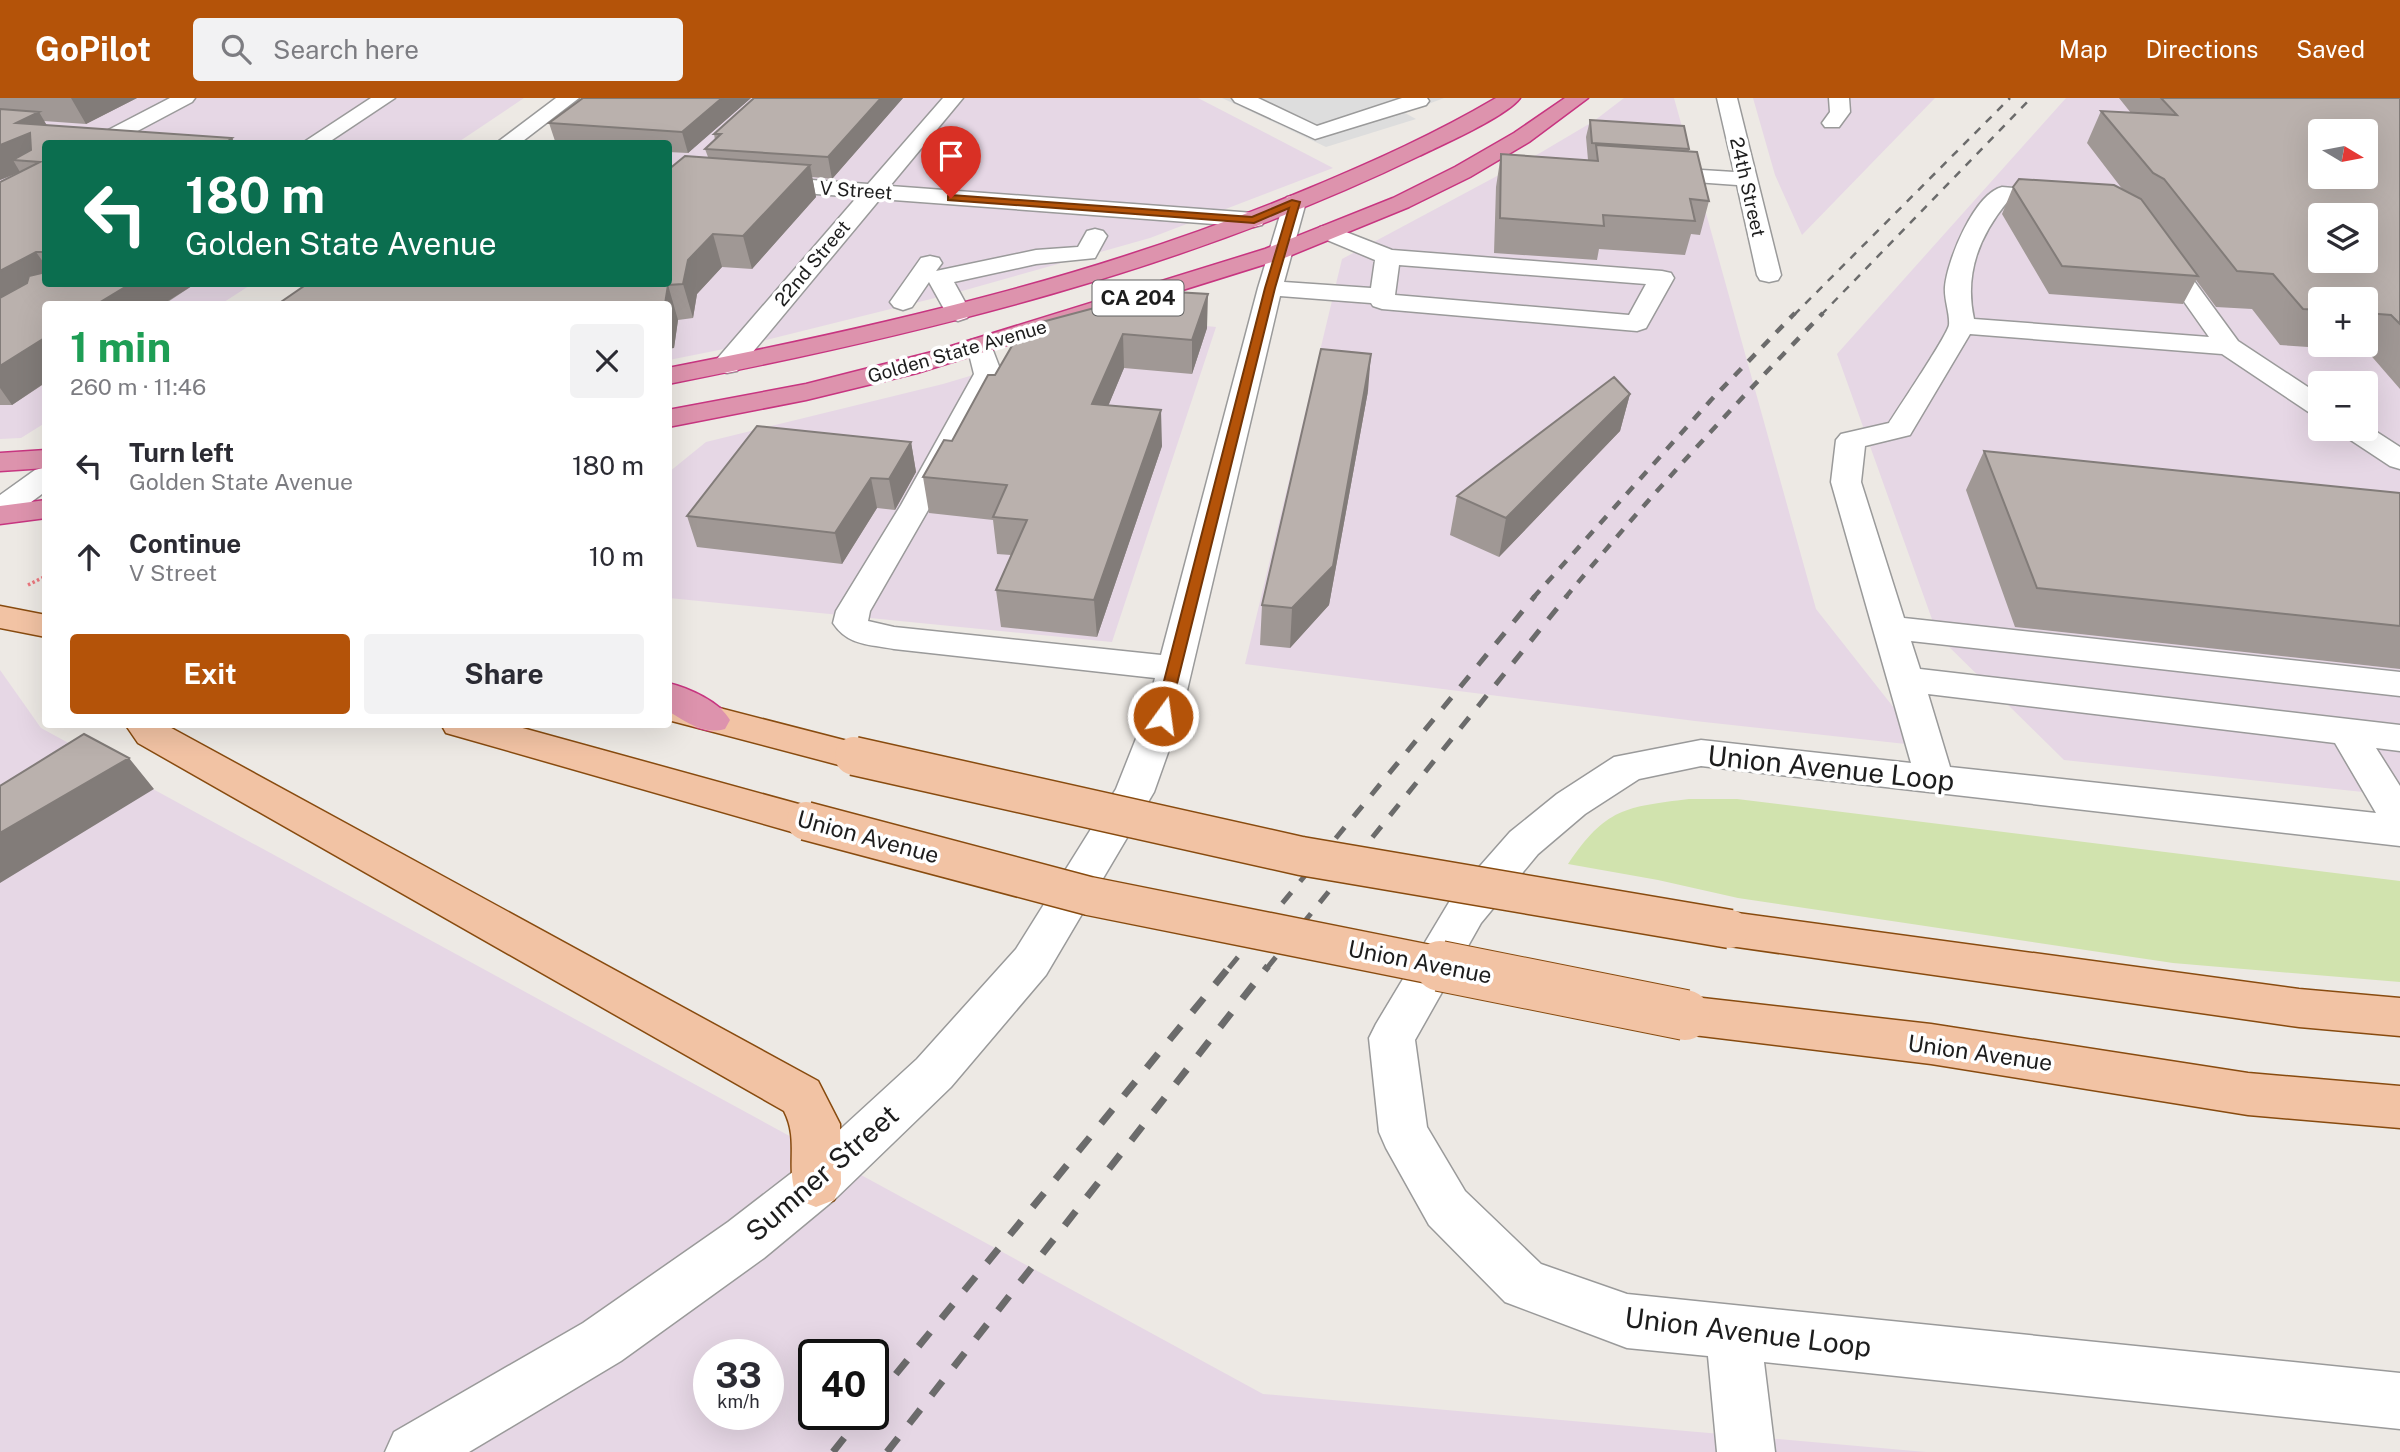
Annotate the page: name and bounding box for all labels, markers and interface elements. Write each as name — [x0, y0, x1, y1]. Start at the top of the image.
search box — [193, 18, 683, 81]
text: GoPilot — [35, 30, 151, 68]
icon: search — [217, 30, 255, 68]
text: Search here — [273, 34, 419, 65]
text: Map — [2059, 35, 2108, 63]
text: Directions — [2146, 35, 2258, 63]
text: Saved — [2296, 35, 2365, 63]
north arrow — [2308, 119, 2378, 189]
map controls — [2308, 119, 2378, 441]
pin — [921, 126, 981, 198]
street label: 24th Street — [1726, 135, 1770, 239]
icon: arrive — [932, 137, 970, 175]
text: 180 m — [185, 166, 325, 224]
icon: left — [70, 168, 161, 259]
street label: V Street — [819, 176, 893, 204]
button: layers — [2308, 203, 2378, 273]
street label: 22nd Street — [770, 216, 854, 310]
text: Golden State Avenue — [185, 225, 497, 262]
road number: CA 204 — [1092, 280, 1184, 316]
button: + — [2308, 287, 2378, 357]
street label: Golden State Avenue — [865, 315, 1049, 387]
text: 1 min — [70, 322, 171, 371]
button: close — [570, 324, 644, 398]
button: − — [2308, 371, 2378, 441]
text: 260 m · 11:46 — [70, 373, 206, 400]
text: Turn left — [129, 437, 234, 468]
icon: left — [70, 447, 108, 485]
text: 180 m — [572, 450, 644, 481]
text: Golden State Avenue — [129, 468, 353, 495]
text: Continue — [129, 528, 241, 559]
icon: ahead — [70, 538, 108, 576]
text: 10 m — [589, 541, 644, 572]
text: V Street — [129, 559, 217, 586]
button: Exit — [70, 634, 350, 714]
button: Share — [364, 634, 644, 714]
position arrow — [1126, 679, 1200, 753]
street label: Union Avenue Loop — [1706, 738, 1956, 797]
street label: Union Avenue — [794, 805, 942, 868]
street label: Union Avenue — [1346, 934, 1494, 989]
street label: Union Avenue — [1906, 1029, 2054, 1076]
street label: Sumner Street — [739, 1098, 905, 1248]
street label: Union Avenue Loop — [1623, 1300, 1873, 1363]
speed limit sign: 40 — [798, 1339, 889, 1430]
text: 33 — [715, 1355, 762, 1396]
text: km/h — [717, 1391, 760, 1412]

